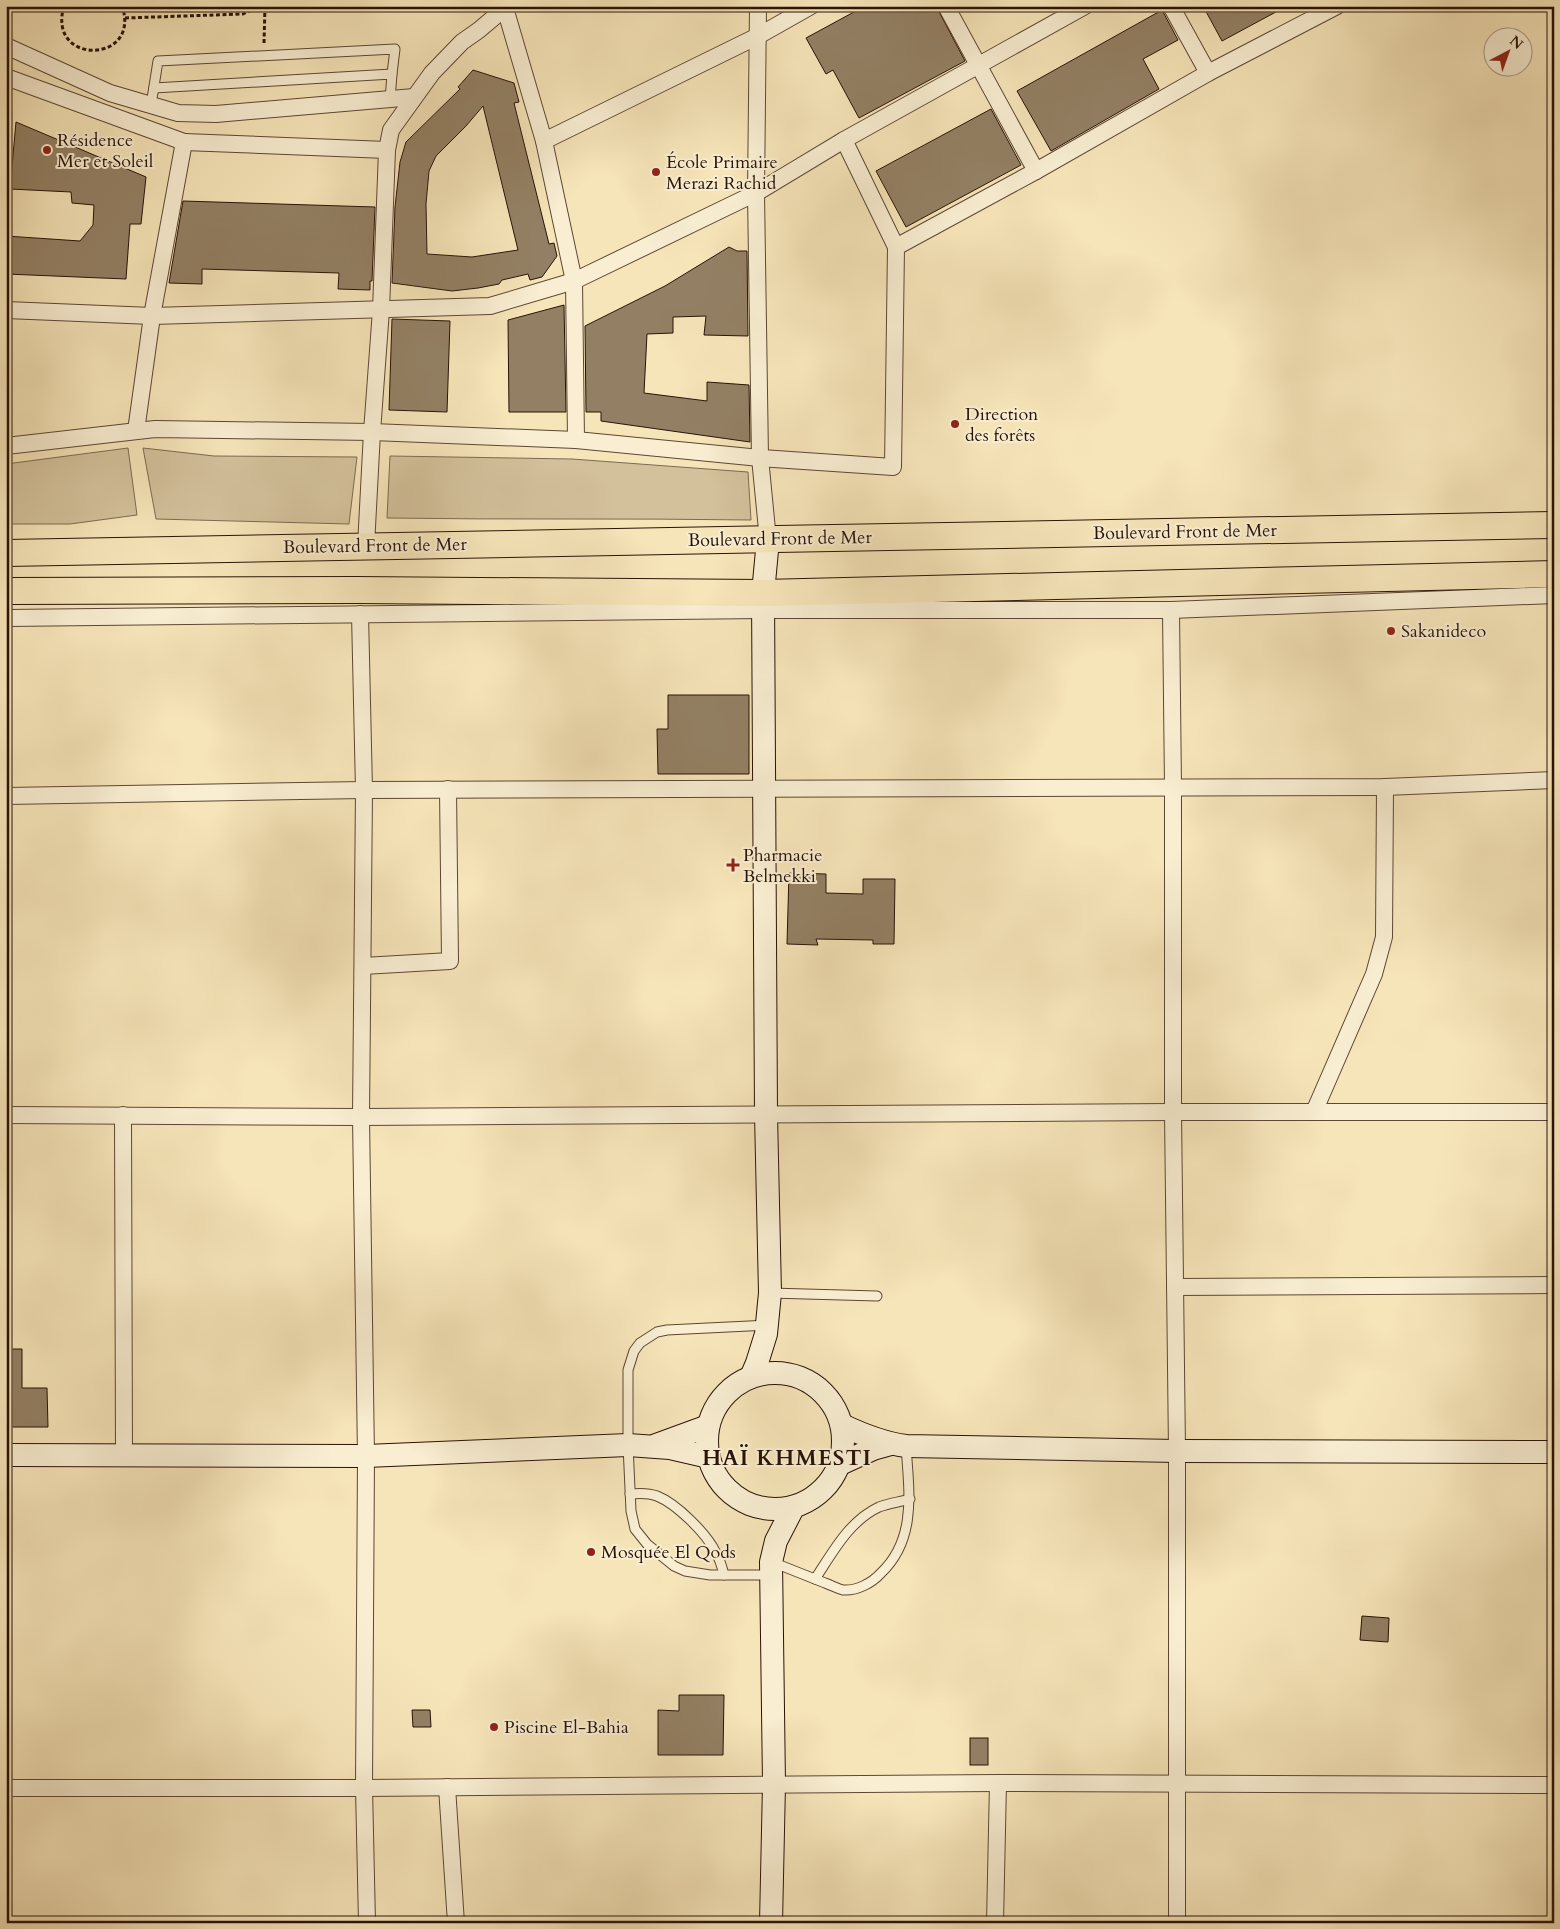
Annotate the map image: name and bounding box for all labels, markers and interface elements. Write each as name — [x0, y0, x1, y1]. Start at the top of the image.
north arrow — [1482, 28, 1532, 78]
text: N — [1505, 31, 1527, 54]
place label: Résidence Mer et Soleil — [57, 128, 154, 174]
marker: Résidence Mer et Soleil — [41, 144, 53, 156]
place label: École Primaire Merazi Rachid — [666, 150, 778, 196]
marker: École Primaire Merazi Rachid — [650, 166, 662, 178]
place label: Direction des forêts — [965, 402, 1039, 448]
marker: Direction des forêts — [949, 418, 961, 430]
street label: Boulevard Front de Mer — [1093, 518, 1278, 546]
street label: Boulevard Front de Mer — [688, 525, 873, 553]
street label: Boulevard Front de Mer — [283, 532, 468, 560]
place label: Sakanideco — [1401, 619, 1486, 644]
marker: Sakanideco — [1385, 625, 1397, 637]
place label: Pharmacie Belmekki — [743, 843, 822, 889]
marker: Pharmacie Belmekki — [727, 859, 739, 871]
district label: HAÏ KHMESTI — [702, 1443, 872, 1473]
place label: Mosquée El Qods — [601, 1540, 736, 1565]
marker: Mosquée El Qods — [585, 1546, 597, 1558]
place label: Piscine El-Bahia — [504, 1715, 629, 1740]
marker: Piscine El-Bahia — [488, 1721, 500, 1733]

